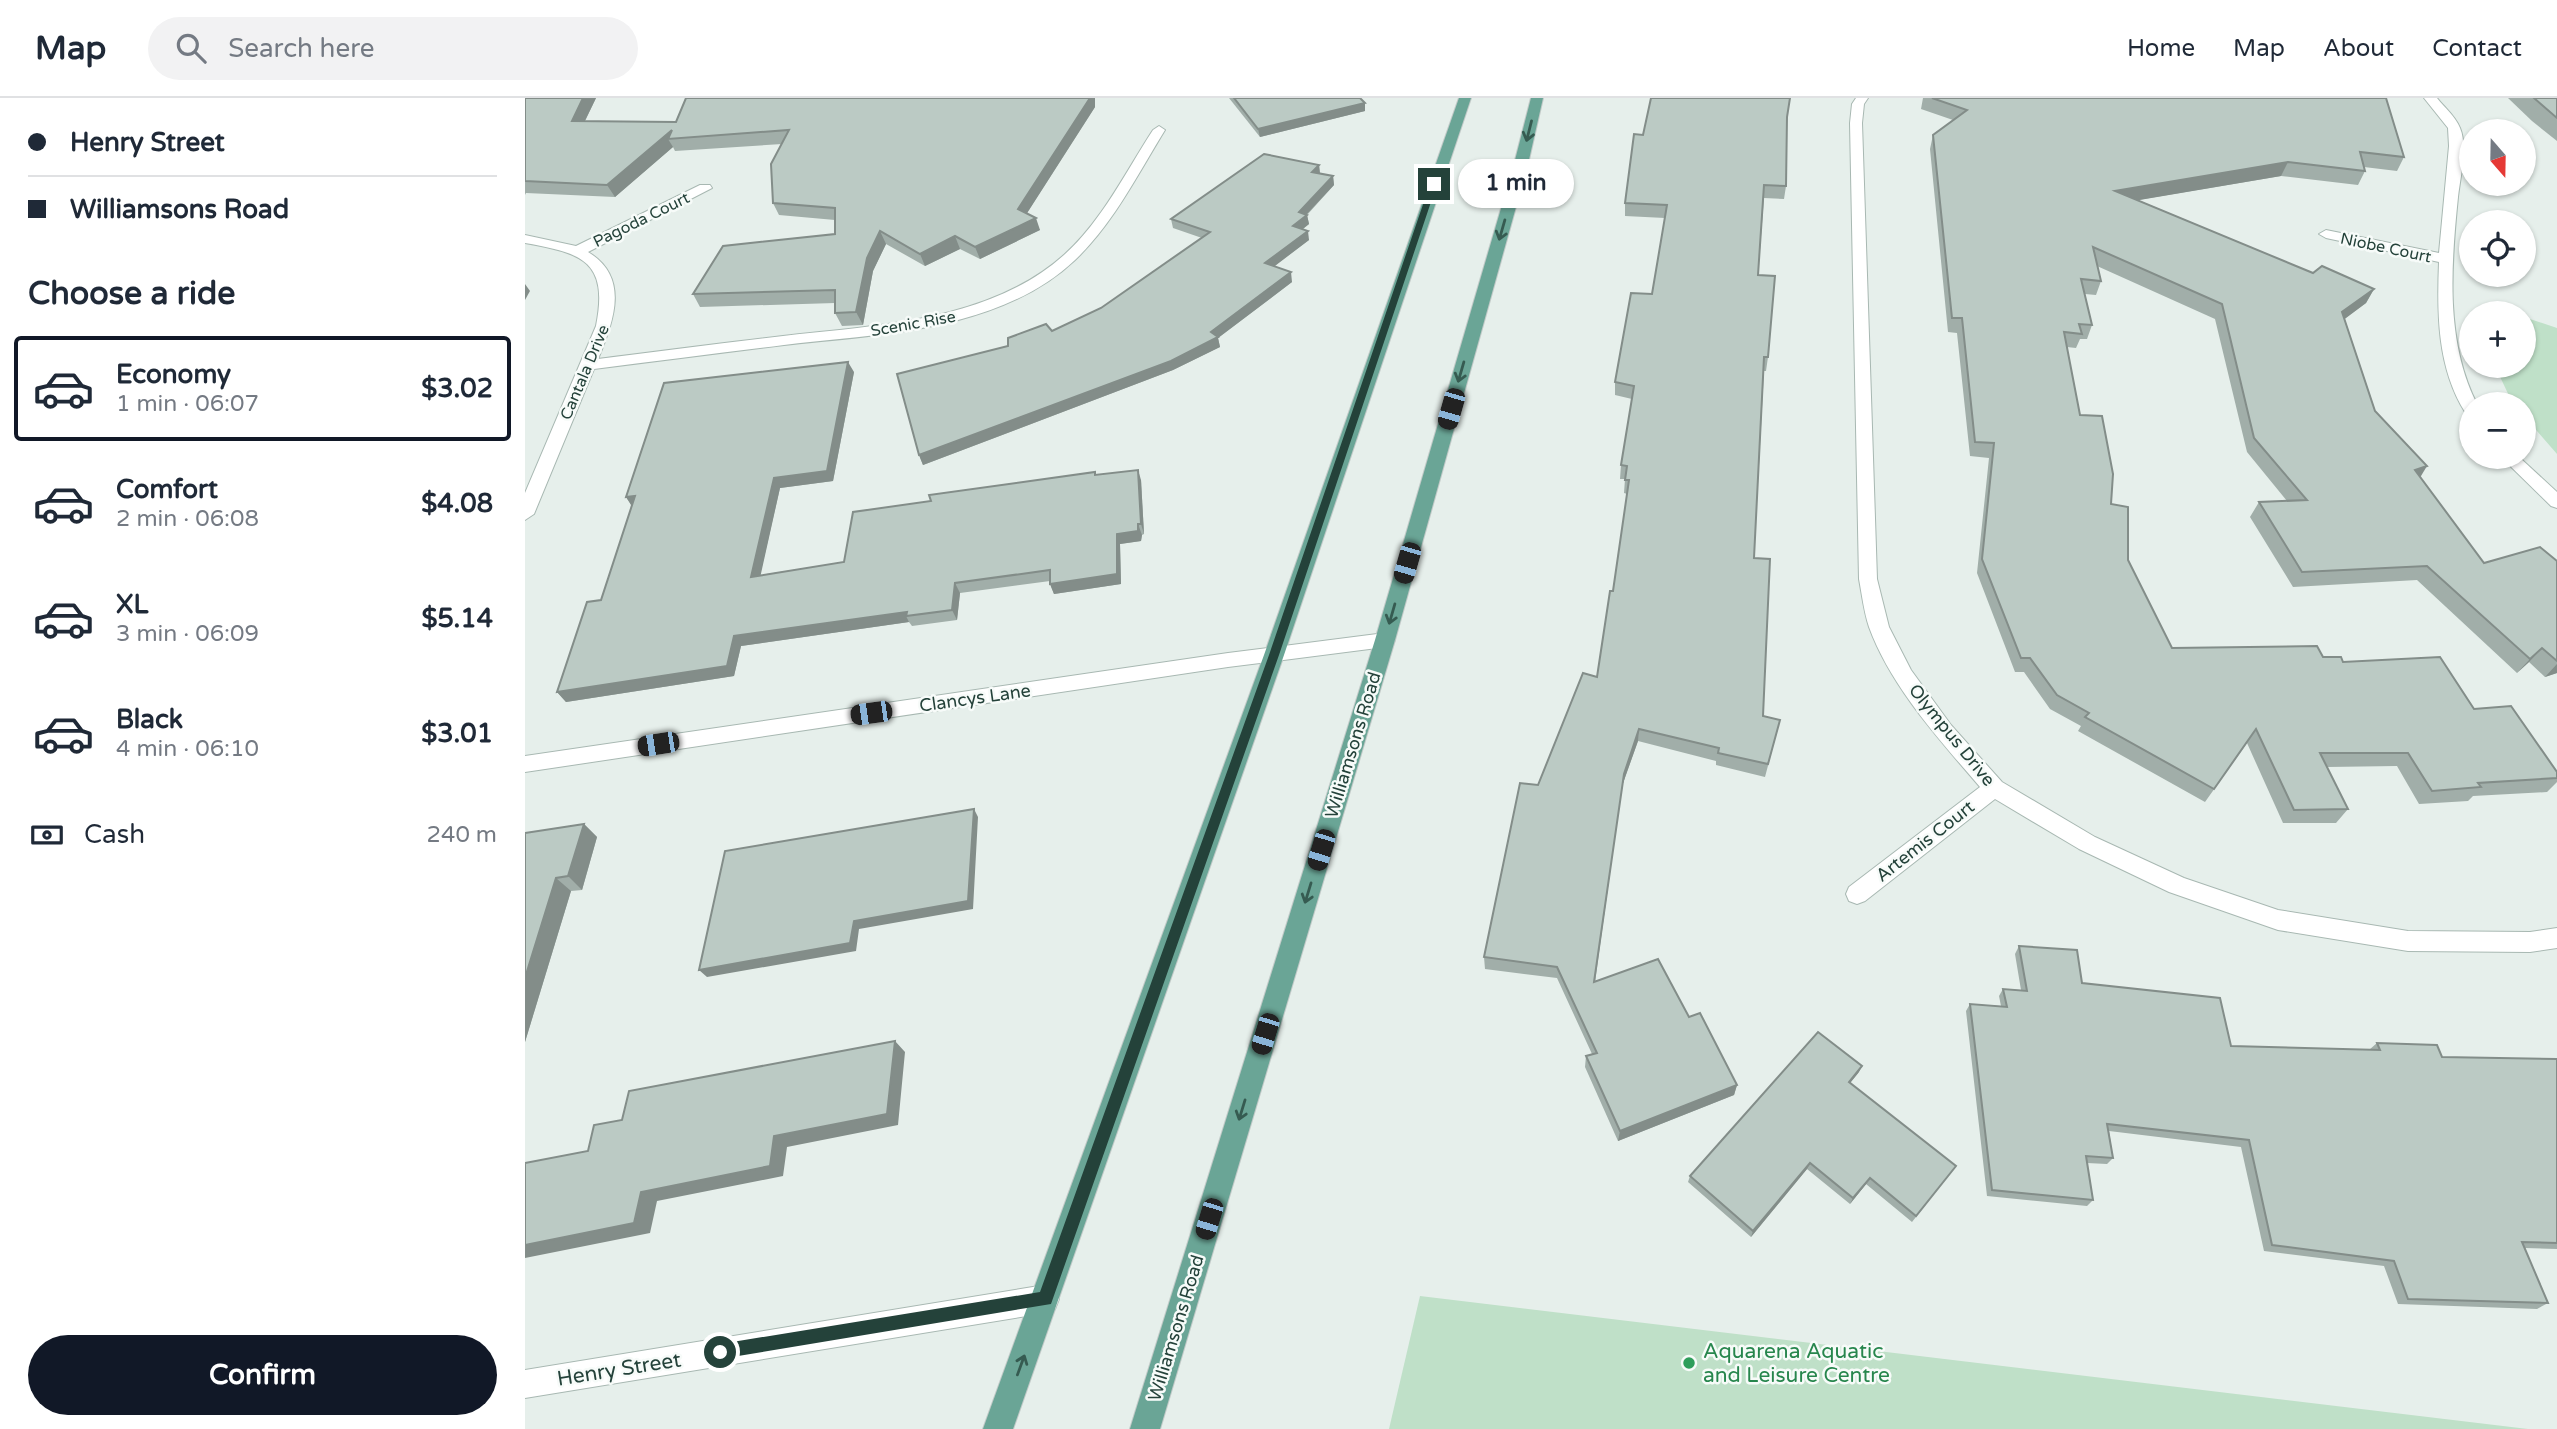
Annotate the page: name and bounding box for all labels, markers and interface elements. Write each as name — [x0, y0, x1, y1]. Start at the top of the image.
search box — [148, 17, 638, 80]
text: Map — [35, 29, 106, 68]
icon: search — [172, 29, 210, 67]
text: Search here — [228, 33, 374, 64]
text: Home — [2127, 34, 2195, 63]
text: Map — [2233, 34, 2285, 63]
text: About — [2323, 34, 2394, 63]
text: Contact — [2432, 34, 2522, 63]
one-way arrow — [1522, 119, 1535, 142]
north arrow — [2459, 119, 2536, 196]
map controls — [2459, 119, 2536, 469]
text: Henry Street — [70, 127, 225, 158]
callout: 1 min — [1459, 160, 1574, 208]
route end — [1418, 168, 1450, 200]
text: 1 min — [1485, 169, 1547, 197]
street label: Pagoda Court — [590, 188, 693, 252]
text: Williamsons Road — [70, 194, 289, 225]
button: locate — [2459, 210, 2536, 287]
one-way arrow — [1495, 218, 1508, 241]
street label: Niobe Court — [2339, 229, 2433, 267]
text: Choose a ride — [28, 275, 235, 313]
button: + — [2459, 301, 2536, 378]
street label: Scenic Rise — [869, 307, 957, 341]
street label: Cantala Drive — [556, 322, 614, 423]
icon: car — [32, 357, 95, 420]
text: Economy — [116, 359, 231, 390]
one-way arrow — [1454, 361, 1467, 383]
text: $3.02 — [421, 373, 493, 404]
car — [1436, 386, 1467, 432]
text: 1 min · 06:07 — [116, 390, 259, 418]
button: − — [2459, 392, 2536, 469]
icon: car — [32, 472, 95, 535]
text: Comfort — [116, 474, 218, 505]
text: $4.08 — [421, 488, 493, 519]
text: 2 min · 06:08 — [116, 505, 259, 533]
car — [1392, 540, 1423, 586]
icon: car — [32, 587, 95, 650]
text: XL — [116, 589, 148, 620]
text: $5.14 — [421, 603, 493, 634]
one-way arrow — [1385, 603, 1398, 625]
text: 3 min · 06:09 — [116, 620, 259, 648]
street label: Williamsons Road — [1320, 669, 1386, 821]
street label: Clancys Lane — [918, 679, 1032, 717]
street label: Olympus Drive — [1904, 679, 2000, 791]
car — [849, 700, 894, 726]
icon: car — [32, 702, 95, 765]
text: Black — [116, 704, 183, 735]
text: $3.01 — [421, 718, 493, 749]
car — [636, 730, 681, 758]
text: 4 min · 06:10 — [116, 735, 259, 763]
street label: Artemis Court — [1871, 796, 1979, 886]
icon: cash — [28, 816, 66, 854]
text: Cash — [84, 819, 145, 850]
text: 240 m — [427, 821, 497, 849]
car — [1305, 827, 1338, 873]
one-way arrow — [1301, 881, 1313, 903]
car — [1249, 1011, 1282, 1057]
one-way arrow — [1235, 1099, 1247, 1121]
car — [1193, 1196, 1226, 1242]
street label: Williamsons Road — [1143, 1252, 1209, 1404]
button: Confirm — [28, 1335, 497, 1415]
route start — [704, 1336, 736, 1368]
place label: Aquarena Aquatic and Leisure Centre — [1703, 1339, 1890, 1388]
street label: Henry Street — [555, 1347, 683, 1392]
one-way arrow — [1016, 1354, 1028, 1376]
marker: Aquarena Aquatic and Leisure Centre — [1681, 1355, 1697, 1371]

